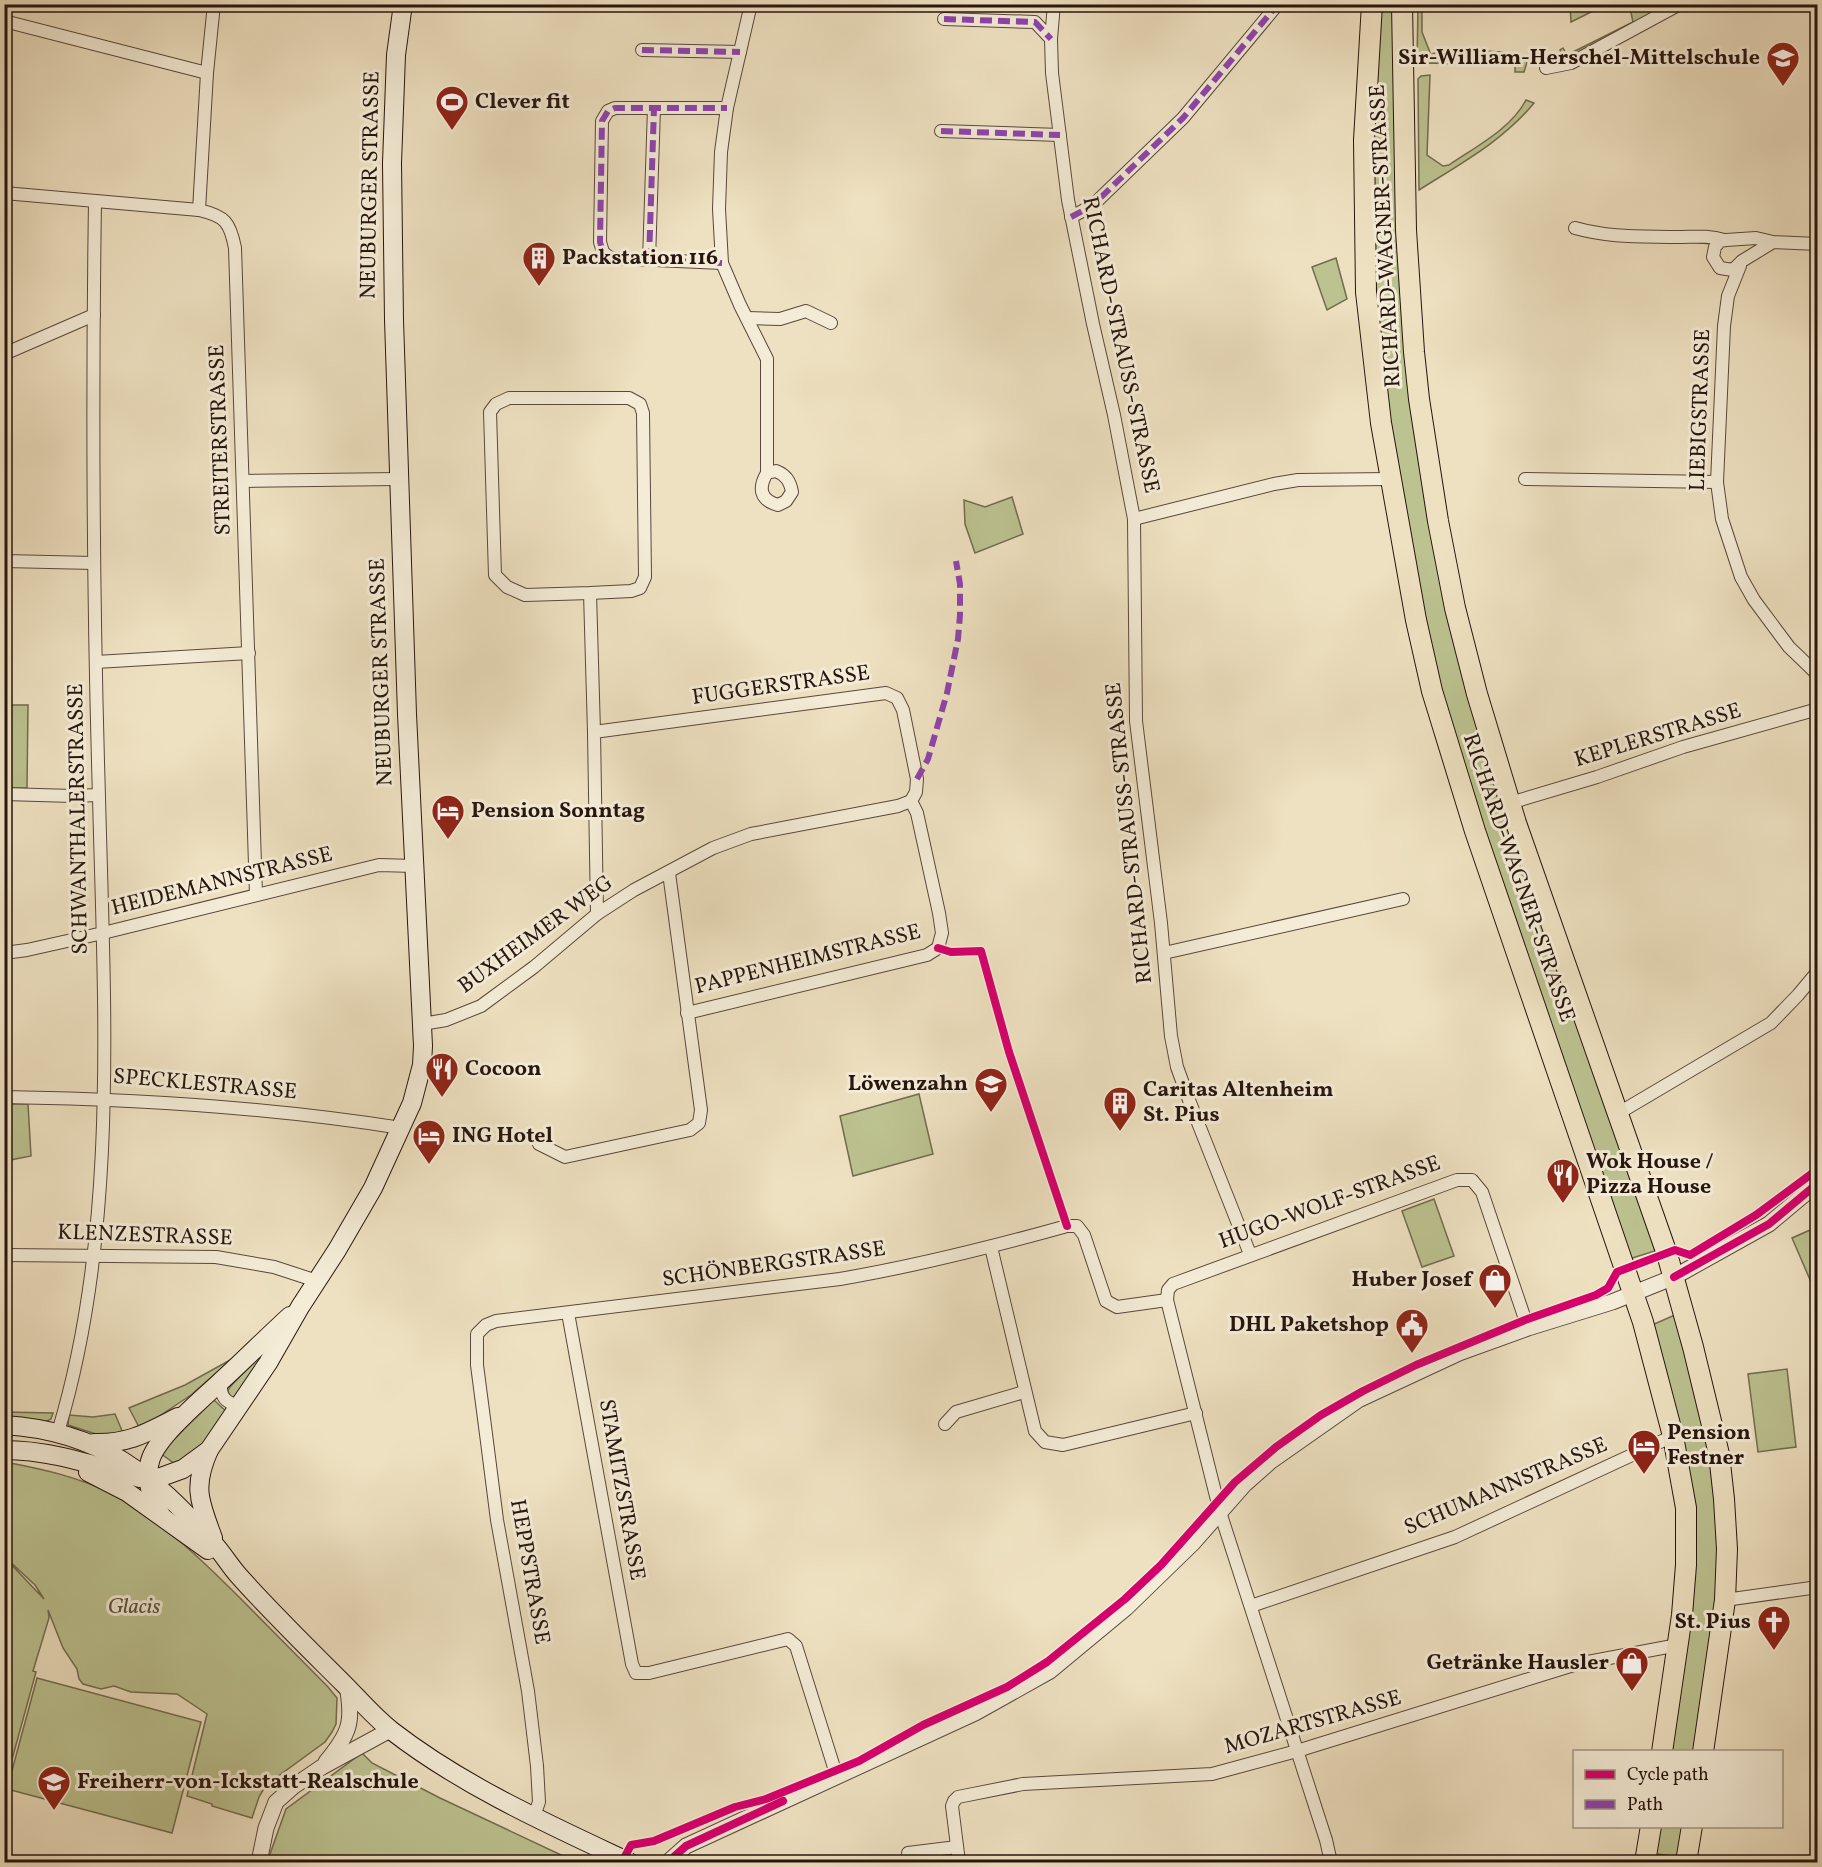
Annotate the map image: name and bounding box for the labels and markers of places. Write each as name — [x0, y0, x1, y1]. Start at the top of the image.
school or university icon: Sir-William-Herschel-Mittelschule — [1765, 40, 1801, 87]
place label: Sir-William-Herschel-Mittelschule — [1398, 43, 1760, 74]
sports icon: Clever fit — [434, 84, 470, 131]
place label: Clever fit — [475, 87, 570, 118]
building icon: Packstation 116 — [521, 240, 557, 287]
place label: Packstation 116 — [562, 243, 718, 274]
hotel icon: Pension Sonntag — [430, 793, 466, 840]
place label: Pension Sonntag — [471, 796, 645, 827]
restaurant icon: Cocoon — [424, 1051, 460, 1098]
place label: Cocoon — [465, 1054, 542, 1085]
school or university icon: Löwenzahn — [973, 1066, 1009, 1113]
place label: Löwenzahn — [848, 1069, 968, 1100]
place label: Caritas Altenheim St. Pius — [1143, 1075, 1334, 1131]
building icon: Caritas Altenheim St. Pius — [1102, 1085, 1138, 1132]
hotel icon: ING Hotel — [411, 1118, 447, 1165]
place label: ING Hotel — [452, 1121, 553, 1152]
place label: Wok House / Pizza House — [1586, 1147, 1714, 1203]
restaurant icon: Wok House / Pizza House — [1545, 1157, 1581, 1204]
shop icon: Huber Josef — [1477, 1262, 1513, 1309]
place label: Huber Josef — [1352, 1265, 1474, 1296]
public building icon: DHL Paketshop — [1394, 1307, 1430, 1354]
place label: DHL Paketshop — [1229, 1310, 1389, 1341]
place label: Pension Festner — [1667, 1418, 1751, 1474]
hotel icon: Pension Festner — [1626, 1428, 1662, 1475]
church icon: St. Pius — [1756, 1604, 1792, 1651]
place label: St. Pius — [1674, 1607, 1751, 1638]
shop icon: Getränke Hausler — [1614, 1645, 1650, 1692]
place label: Getränke Hausler — [1426, 1648, 1610, 1679]
school or university icon: Freiherr-von-Ickstatt-Realschule — [36, 1764, 72, 1811]
place label: Freiherr-von-Ickstatt-Realschule — [77, 1767, 419, 1798]

